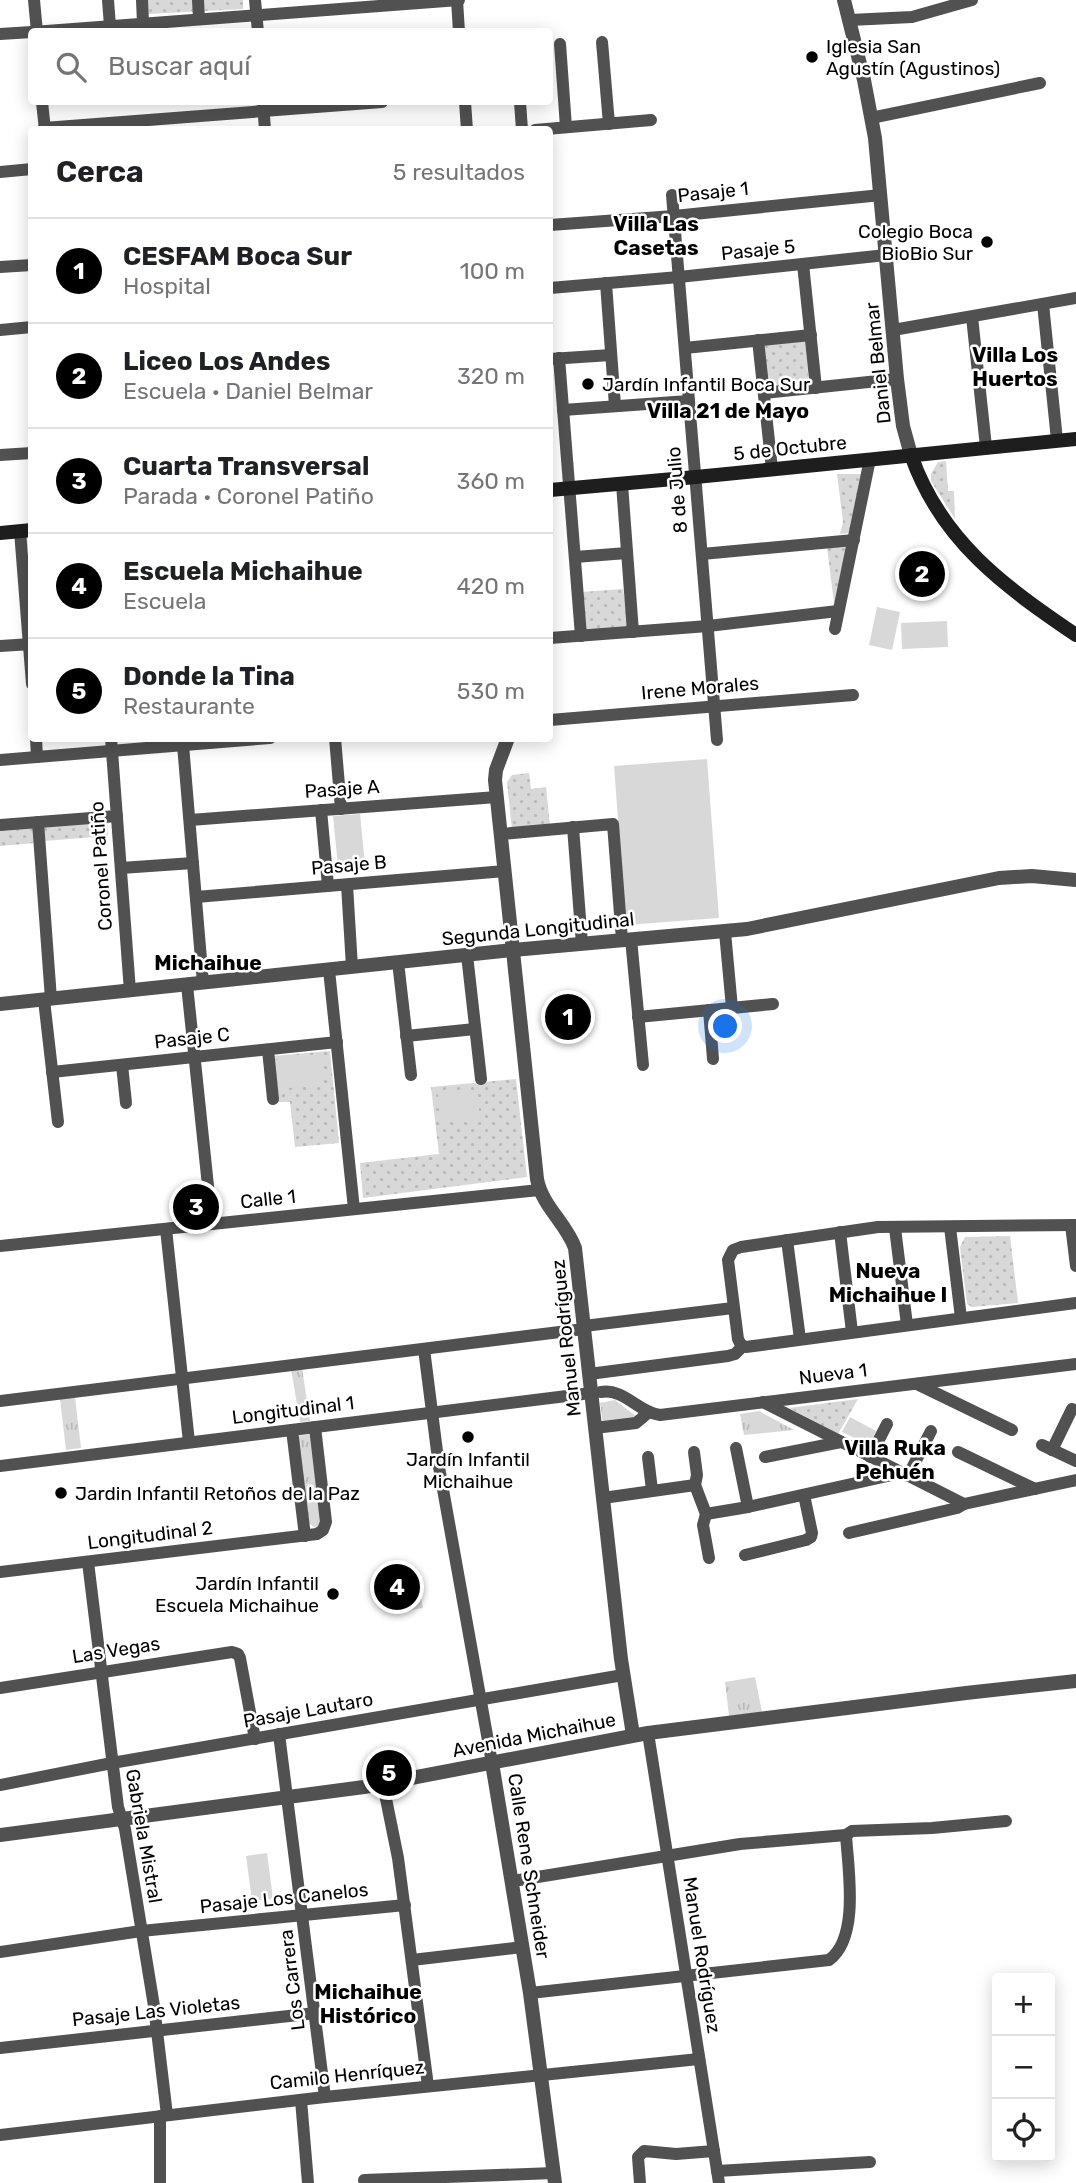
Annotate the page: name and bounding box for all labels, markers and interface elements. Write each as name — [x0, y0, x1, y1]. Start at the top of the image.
search box — [28, 28, 553, 105]
place label: Iglesia San Agustín (Agustinos) — [826, 35, 1000, 80]
icon: search — [52, 48, 90, 86]
marker: Iglesia San Agustín (Agustinos) — [804, 49, 820, 65]
text: Buscar aquí — [108, 51, 250, 82]
text: Cerca — [56, 154, 144, 190]
text: 5 resultados — [393, 158, 525, 186]
street label: Pasaje 1 — [676, 177, 750, 207]
district label: Villa Las Casetas — [613, 211, 699, 260]
place label: Colegio Boca BioBio Sur — [858, 220, 974, 265]
marker: Colegio Boca BioBio Sur — [979, 234, 995, 250]
street label: Pasaje 5 — [720, 235, 796, 265]
text: CESFAM Boca Sur — [123, 241, 352, 272]
text: 1 — [73, 257, 85, 285]
text: 100 m — [460, 257, 525, 285]
text: Hospital — [123, 272, 211, 300]
street label: Daniel Belmar — [860, 300, 896, 425]
district label: Villa Los Huertos — [972, 342, 1058, 391]
text: Liceo Los Andes — [123, 346, 330, 377]
text: 2 — [72, 362, 86, 390]
text: 320 m — [457, 362, 525, 390]
place label: Jardín Infantil Boca Sur — [602, 373, 811, 396]
marker: Jardín Infantil Boca Sur — [580, 376, 596, 392]
text: Escuela · Daniel Belmar — [123, 377, 373, 405]
district label: Villa 21 de Mayo — [647, 398, 809, 423]
street label: 5 de Octubre — [732, 431, 848, 465]
street label: 8 de Julio — [662, 446, 692, 534]
text: Cuarta Transversal — [123, 451, 369, 482]
text: 3 — [71, 467, 87, 495]
text: 360 m — [457, 467, 525, 495]
text: Parada · Coronel Patiño — [123, 482, 374, 510]
pin: 2 — [899, 548, 945, 600]
text: Escuela Michaihue — [123, 556, 363, 587]
text: 4 — [71, 572, 87, 600]
text: 420 m — [457, 572, 525, 600]
text: Escuela — [123, 587, 206, 615]
text: Donde la Tina — [123, 661, 295, 692]
street label: Irene Morales — [640, 671, 760, 705]
text: 5 — [72, 677, 86, 705]
text: 530 m — [457, 677, 525, 705]
text: Restaurante — [123, 692, 255, 720]
street label: Pasaje A — [304, 775, 381, 803]
street label: Coronel Patiño — [85, 800, 117, 932]
street label: Pasaje B — [310, 850, 388, 880]
street label: Segunda Longitudinal — [441, 907, 635, 951]
district label: Michaihue — [154, 950, 262, 975]
pin: 1 — [545, 991, 591, 1043]
your location — [708, 1009, 742, 1043]
street label: Pasaje C — [153, 1023, 231, 1053]
pin: 3 — [173, 1181, 219, 1233]
street label: Calle 1 — [239, 1185, 297, 1213]
street label: Manuel Rodríguez — [546, 1258, 586, 1418]
district label: Nueva Michaihue I — [829, 1258, 947, 1307]
street label: Nueva 1 — [798, 1358, 868, 1390]
street label: Longitudinal 1 — [231, 1391, 355, 1429]
marker: Jardín Infantil Michaihue — [460, 1429, 476, 1445]
district label: Villa Ruka Pehuén — [844, 1435, 946, 1484]
place label: Jardín Infantil Michaihue — [406, 1448, 530, 1493]
place label: Jardin Infantil Retoños de la Paz — [75, 1482, 360, 1505]
marker: Jardin Infantil Retoños de la Paz — [53, 1485, 69, 1501]
street label: Longitudinal 2 — [86, 1516, 214, 1554]
pin: 4 — [374, 1561, 420, 1613]
place label: Jardín Infantil Escuela Michaihue — [155, 1572, 319, 1617]
marker: Jardín Infantil Escuela Michaihue — [325, 1586, 341, 1602]
street label: Las Vegas — [70, 1632, 162, 1668]
street label: Pasaje Lautaro — [241, 1687, 375, 1733]
street label: Avenida Michaihue — [450, 1708, 618, 1762]
pin: 5 — [366, 1747, 412, 1799]
street label: Gabriela Mistral — [121, 1767, 167, 1905]
street label: Calle Rene Schneider — [503, 1772, 555, 1961]
street label: Manuel Rodríguez — [678, 1875, 726, 2035]
street label: Pasaje Los Canelos — [199, 1878, 369, 1918]
street label: Los Carrera — [274, 1928, 310, 2032]
map controls — [992, 1973, 1055, 2162]
button: + — [992, 1973, 1055, 2036]
district label: Michaihue Histórico — [314, 1979, 422, 2028]
street label: Pasaje Las Violetas — [71, 1991, 241, 2031]
button: − — [992, 2036, 1055, 2099]
street label: Camilo Henríquez — [269, 2055, 425, 2095]
button: locate — [992, 2099, 1055, 2162]

